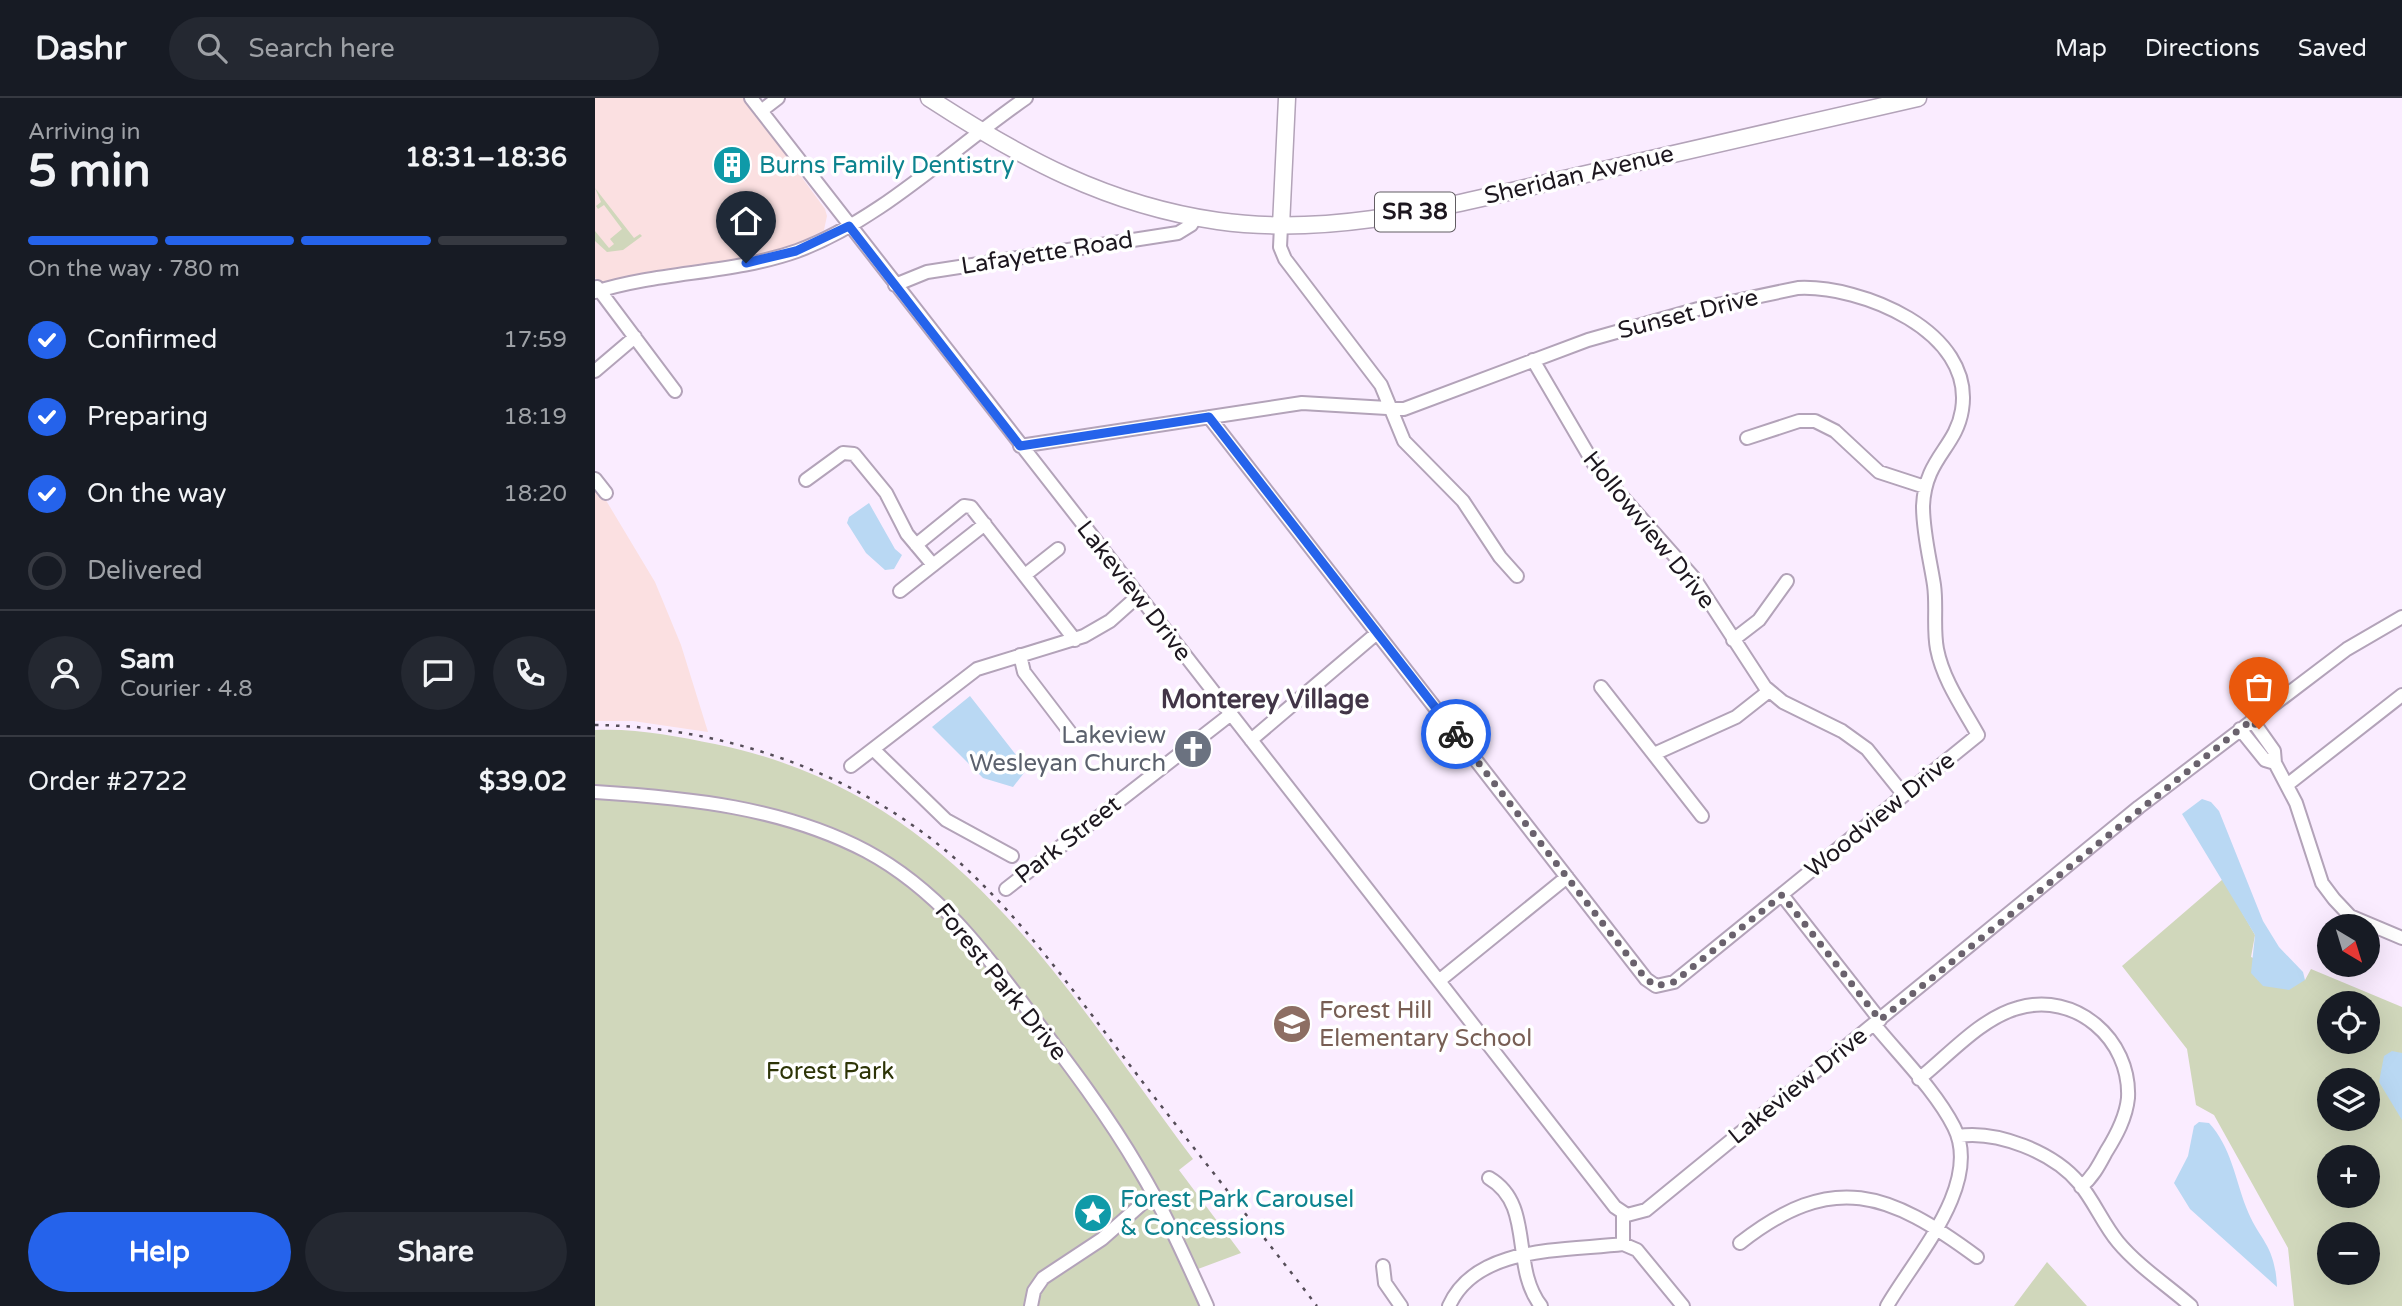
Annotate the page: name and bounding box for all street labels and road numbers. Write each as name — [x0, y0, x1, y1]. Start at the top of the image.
street label: Sheridan Avenue — [1482, 139, 1676, 211]
road number: SR 38 — [1375, 192, 1455, 232]
street label: Lafayette Road — [959, 225, 1135, 281]
street label: Sunset Drive — [1615, 283, 1761, 345]
street label: Hollowview Drive — [1577, 445, 1721, 615]
street label: Lakeview Drive — [1070, 515, 1198, 667]
street label: Woodview Drive — [1799, 746, 1961, 884]
street label: Park Street — [1009, 790, 1127, 890]
street label: Forest Park Drive — [929, 897, 1073, 1067]
street label: Lakeview Drive — [1723, 1021, 1873, 1151]

